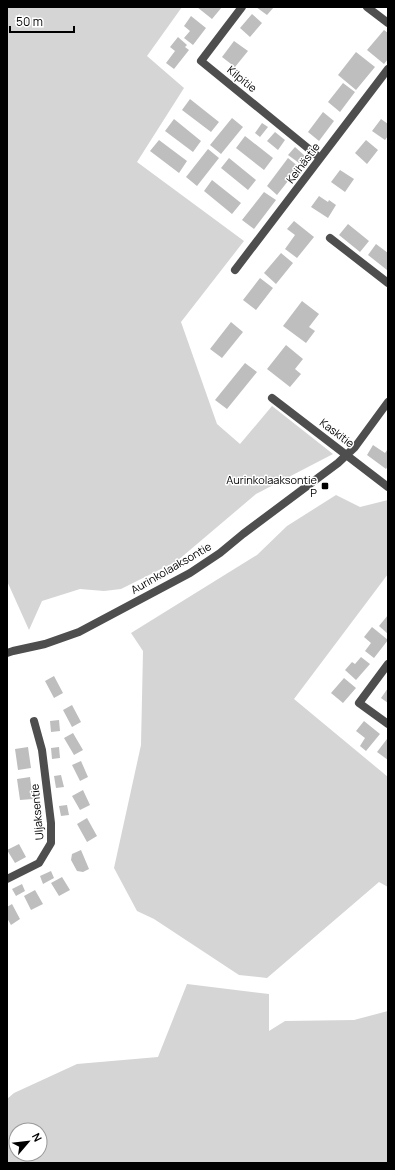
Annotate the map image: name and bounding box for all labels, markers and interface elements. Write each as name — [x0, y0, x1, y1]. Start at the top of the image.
scale bar — [10, 8, 74, 34]
text: 50 m — [16, 13, 43, 30]
street label: Kilpitie — [224, 62, 261, 96]
street label: Keihästie — [282, 139, 323, 186]
street label: Kaskitie — [317, 415, 358, 451]
place label: Aurinkolaaksontie P — [226, 472, 318, 500]
marker: Aurinkolaaksontie P — [320, 481, 330, 491]
street label: Aurinkolaaksontie — [128, 538, 214, 597]
street label: Uljaksentie — [27, 783, 46, 841]
north arrow — [8, 1122, 48, 1162]
text: N — [29, 1130, 46, 1144]

